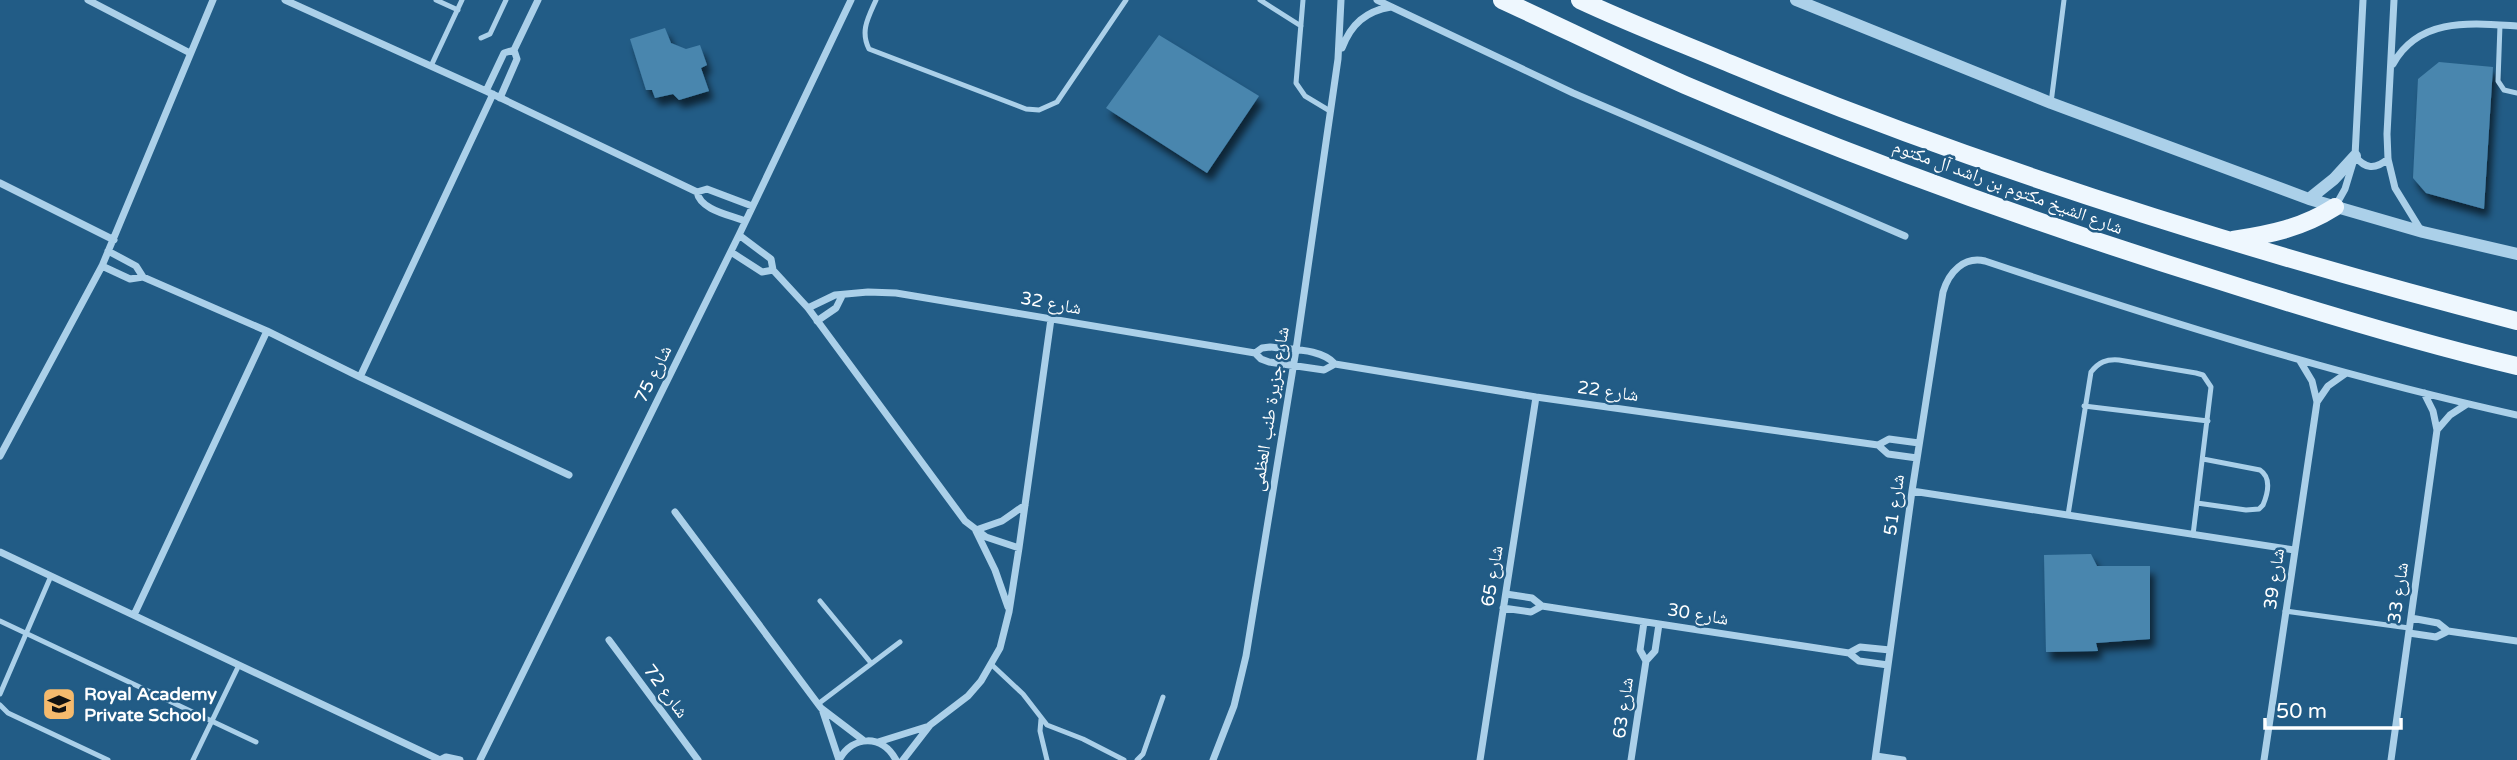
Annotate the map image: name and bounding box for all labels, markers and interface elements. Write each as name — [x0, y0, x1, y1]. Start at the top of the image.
street label: شارع الشيخ مكتوم بن راشد آل مكتوم — [1890, 135, 2126, 240]
street label: شارع 32 — [1019, 287, 1083, 319]
street label: شارع جزيرة طنب العظمى — [1246, 325, 1294, 493]
street label: شارع 75 — [630, 342, 676, 406]
street label: شارع 22 — [1576, 376, 1640, 406]
street label: شارع 51 — [1879, 473, 1909, 537]
street label: شارع 65 — [1476, 544, 1508, 608]
street label: شارع 39 — [2259, 547, 2289, 611]
street label: شارع 33 — [2383, 561, 2413, 625]
street label: شارع 30 — [1666, 598, 1730, 630]
street label: شارع 72 — [639, 660, 693, 722]
street label: شارع 63 — [1608, 676, 1638, 740]
place label: Royal Academy Private School — [84, 683, 217, 726]
school or university icon: Royal Academy Private School — [40, 685, 78, 723]
scale bar — [2265, 686, 2402, 730]
text: 50 m — [2276, 699, 2327, 724]

